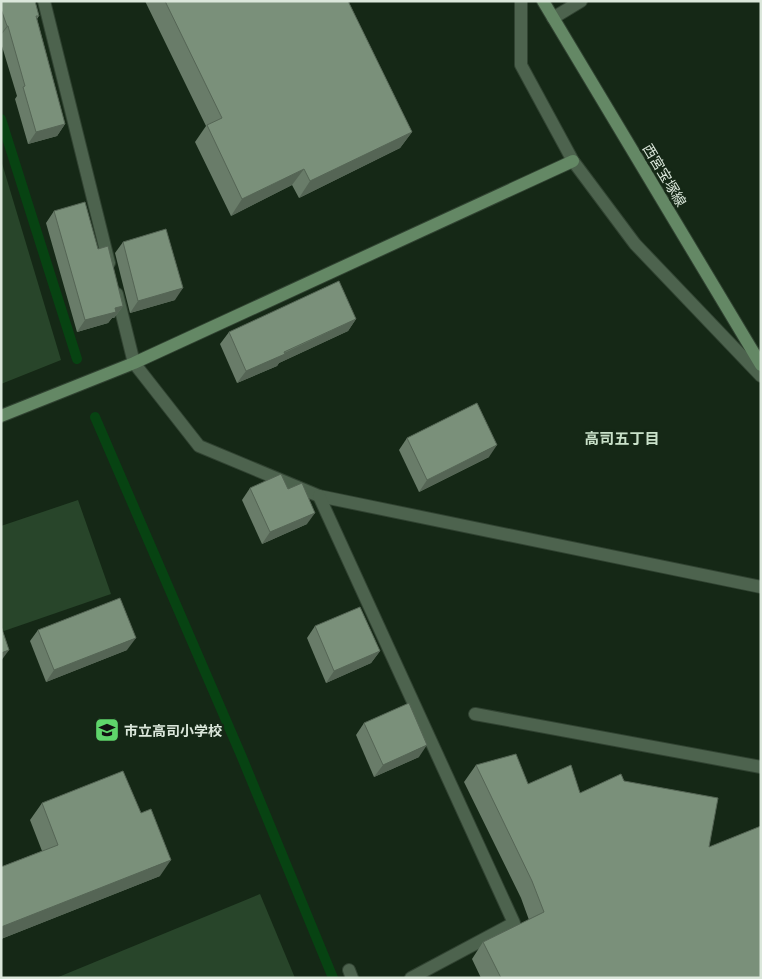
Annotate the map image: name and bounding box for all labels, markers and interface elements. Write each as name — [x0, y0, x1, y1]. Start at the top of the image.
street label: 西宮宝塚線 — [640, 141, 690, 209]
district label: 高司五丁目 — [584, 429, 660, 447]
school or university icon: 市立高司小学校 — [94, 717, 120, 743]
place label: 市立高司小学校 — [124, 722, 222, 739]

